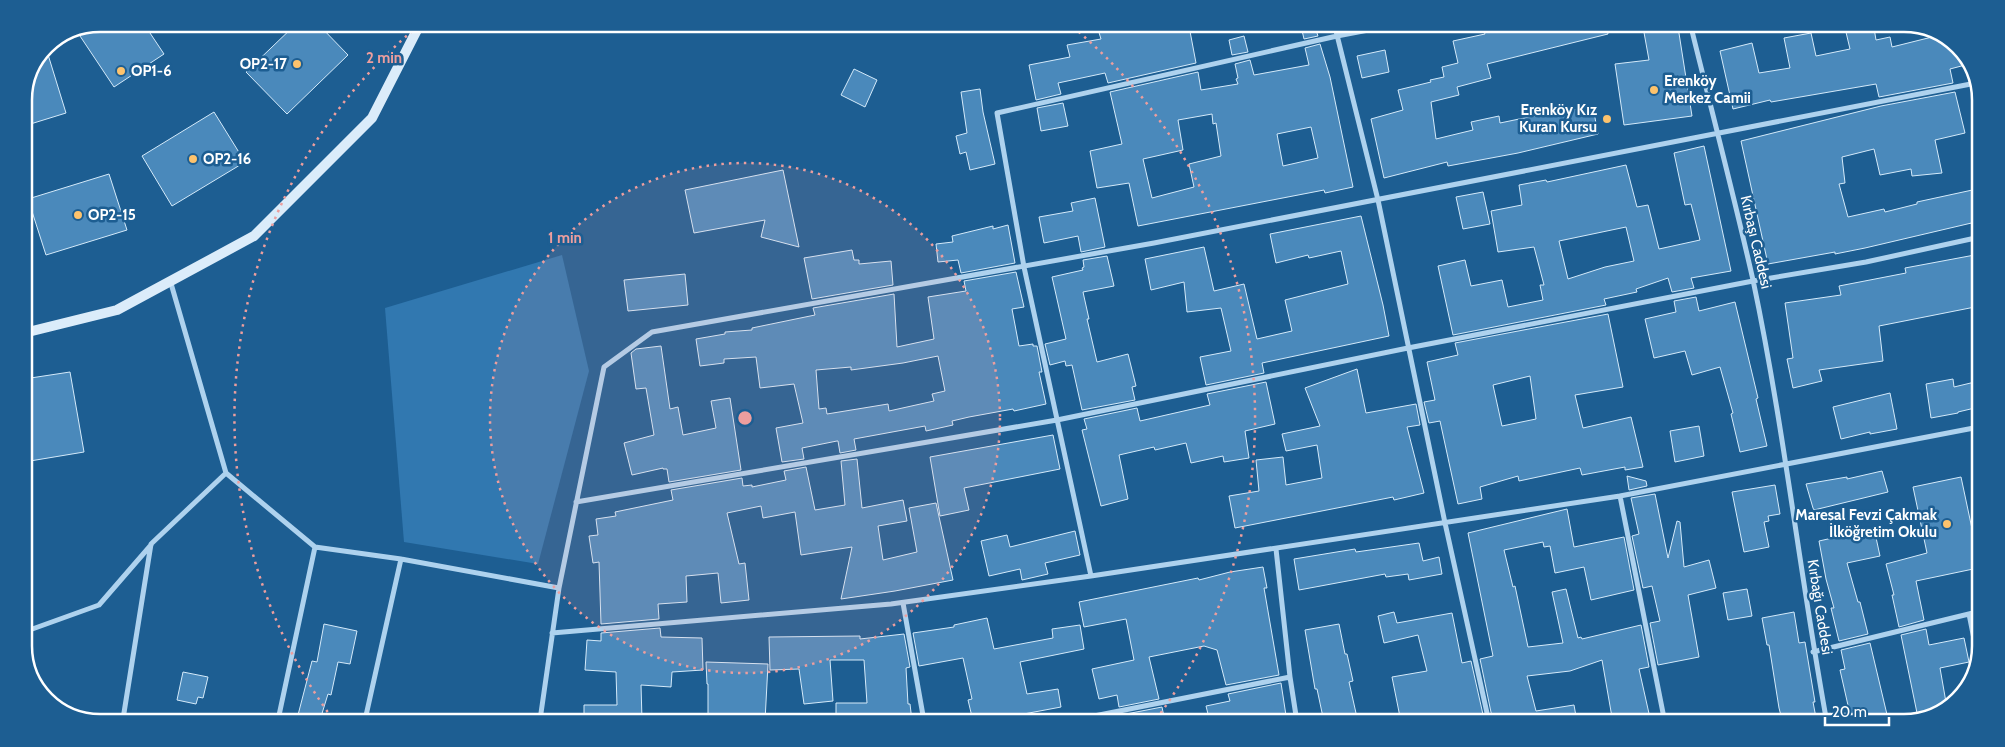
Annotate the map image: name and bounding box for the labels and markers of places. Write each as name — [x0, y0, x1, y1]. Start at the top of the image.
place label: OP2-17 — [240, 55, 287, 73]
marker: OP2-17 — [291, 58, 303, 70]
place label: OP1-6 — [131, 62, 172, 80]
marker: OP1-6 — [115, 65, 127, 77]
place label: Erenköy Merkez Camii — [1664, 72, 1751, 107]
marker: Erenköy Merkez Camii — [1648, 84, 1660, 96]
place label: Erenköy Kız Kuran Kursu — [1519, 101, 1597, 136]
marker: Erenköy Kız Kuran Kursu — [1601, 113, 1613, 125]
place label: OP2-16 — [203, 150, 251, 168]
marker: OP2-16 — [187, 153, 199, 165]
place label: OP2-15 — [88, 206, 136, 224]
marker: OP2-15 — [72, 209, 84, 221]
centre of rings — [736, 409, 754, 427]
place label: Mareşal Fevzi Çakmak İlköğretim Okulu — [1795, 506, 1938, 541]
marker: Mareşal Fevzi Çakmak İlköğretim Okulu — [1941, 518, 1953, 530]

